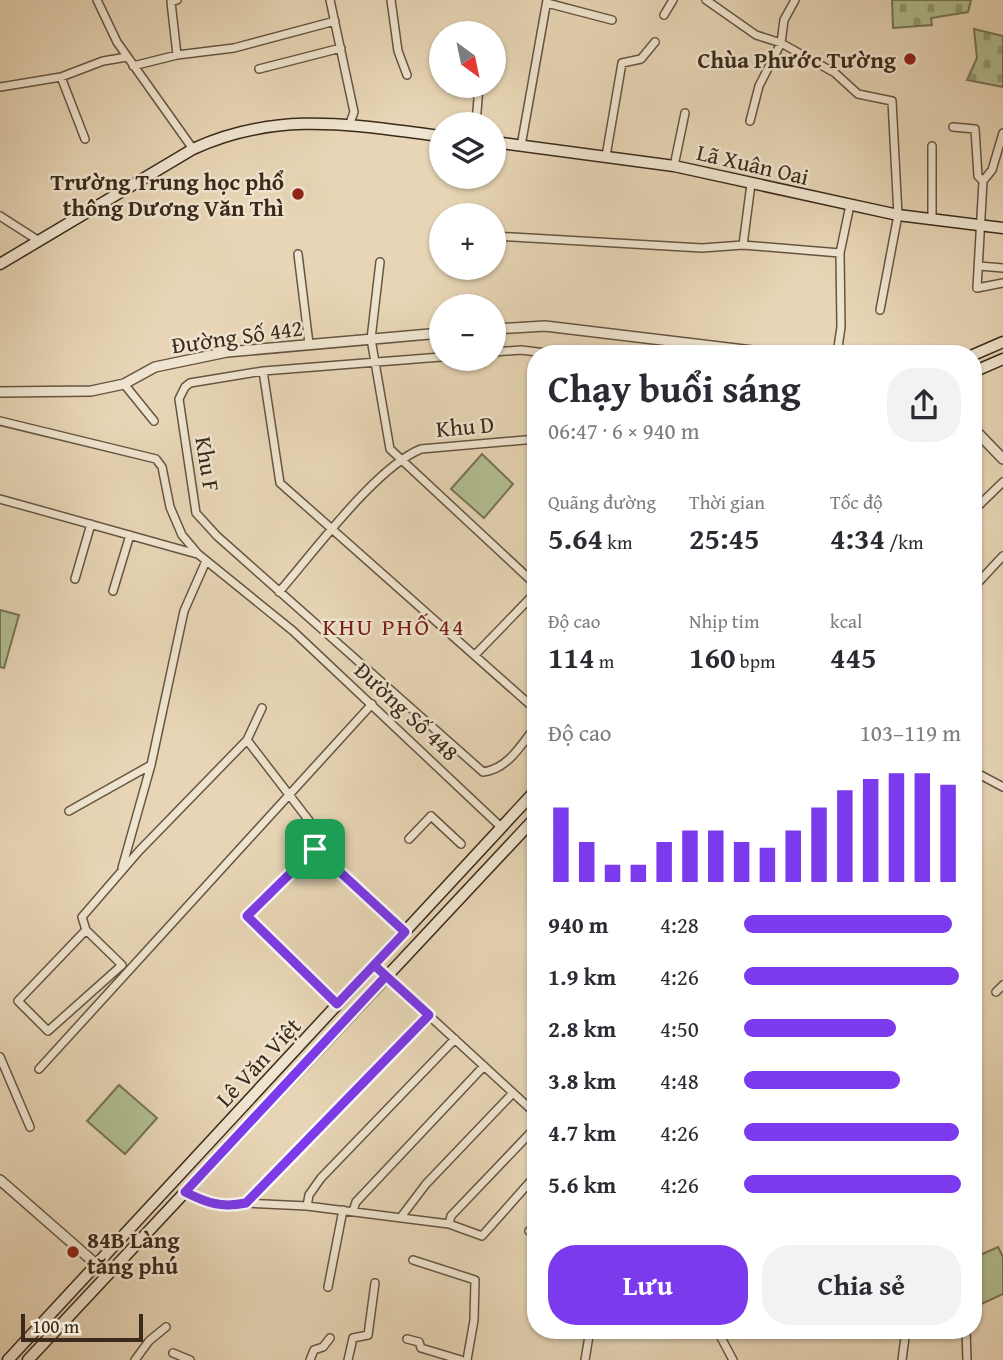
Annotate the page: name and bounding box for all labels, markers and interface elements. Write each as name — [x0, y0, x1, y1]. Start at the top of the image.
north arrow — [429, 21, 506, 98]
map controls — [429, 21, 506, 371]
place label: Chùa Phước Tường — [697, 43, 897, 76]
marker: Chùa Phước Tường — [902, 51, 918, 67]
button: layers — [429, 112, 506, 189]
street label: Lã Xuân Oai — [694, 135, 812, 193]
place label: Trường Trung học phổ thông Dương Văn Thì — [51, 165, 284, 224]
marker: Trường Trung học phổ thông Dương Văn Thì — [290, 186, 306, 202]
button: + — [429, 203, 506, 280]
button: − — [429, 294, 506, 371]
street label: Đường Số 442 — [169, 310, 305, 362]
text: Chạy buổi sáng — [548, 360, 801, 416]
button: share — [887, 368, 961, 442]
street label: Khu D — [435, 407, 495, 445]
text: 06:47 · 6 × 940 m — [548, 414, 700, 447]
street label: Khu F — [187, 434, 229, 494]
text: Quãng đường — [548, 488, 656, 516]
text: Thời gian — [689, 488, 765, 516]
text: Tốc độ — [830, 488, 883, 516]
text: 5.64 — [548, 516, 603, 560]
text: 25:45 — [689, 516, 760, 560]
text: 4:34 — [830, 516, 885, 560]
text: km — [603, 528, 632, 556]
text: /km — [885, 528, 923, 556]
text: Độ cao — [548, 607, 601, 635]
text: Nhịp tim — [689, 607, 759, 635]
text: kcal — [830, 607, 862, 635]
district label: KHU PHỐ 44 — [322, 609, 466, 644]
text: 114 — [548, 635, 595, 679]
text: 160 — [689, 635, 736, 679]
text: 445 — [830, 635, 877, 679]
text: m — [595, 647, 614, 675]
text: bpm — [736, 647, 775, 675]
street label: Đường Số 448 — [347, 654, 467, 768]
text: Độ cao — [548, 716, 612, 749]
text: 103–119 m — [860, 716, 961, 749]
pin — [285, 819, 345, 879]
icon: arrive — [296, 830, 334, 868]
text: 940 m — [548, 908, 609, 941]
text: 4:28 — [660, 908, 699, 941]
text: 1.9 km — [548, 960, 616, 993]
text: 4:26 — [660, 960, 699, 993]
street label: Lê Văn Việt — [208, 1010, 308, 1114]
text: 2.8 km — [548, 1012, 616, 1045]
text: 4:50 — [660, 1012, 699, 1045]
text: 3.8 km — [548, 1064, 616, 1097]
text: 4:48 — [660, 1064, 699, 1097]
text: 4.7 km — [548, 1116, 616, 1149]
text: 4:26 — [660, 1116, 699, 1149]
text: 5.6 km — [548, 1168, 616, 1201]
text: 4:26 — [660, 1168, 699, 1201]
place label: 84B Làng tăng phú — [87, 1223, 180, 1282]
marker: 84B Làng tăng phú — [65, 1244, 81, 1260]
button: Lưu — [548, 1245, 748, 1325]
button: Chia sẻ — [762, 1245, 961, 1325]
scale bar — [21, 1311, 144, 1343]
text: 100 m — [32, 1312, 79, 1340]

